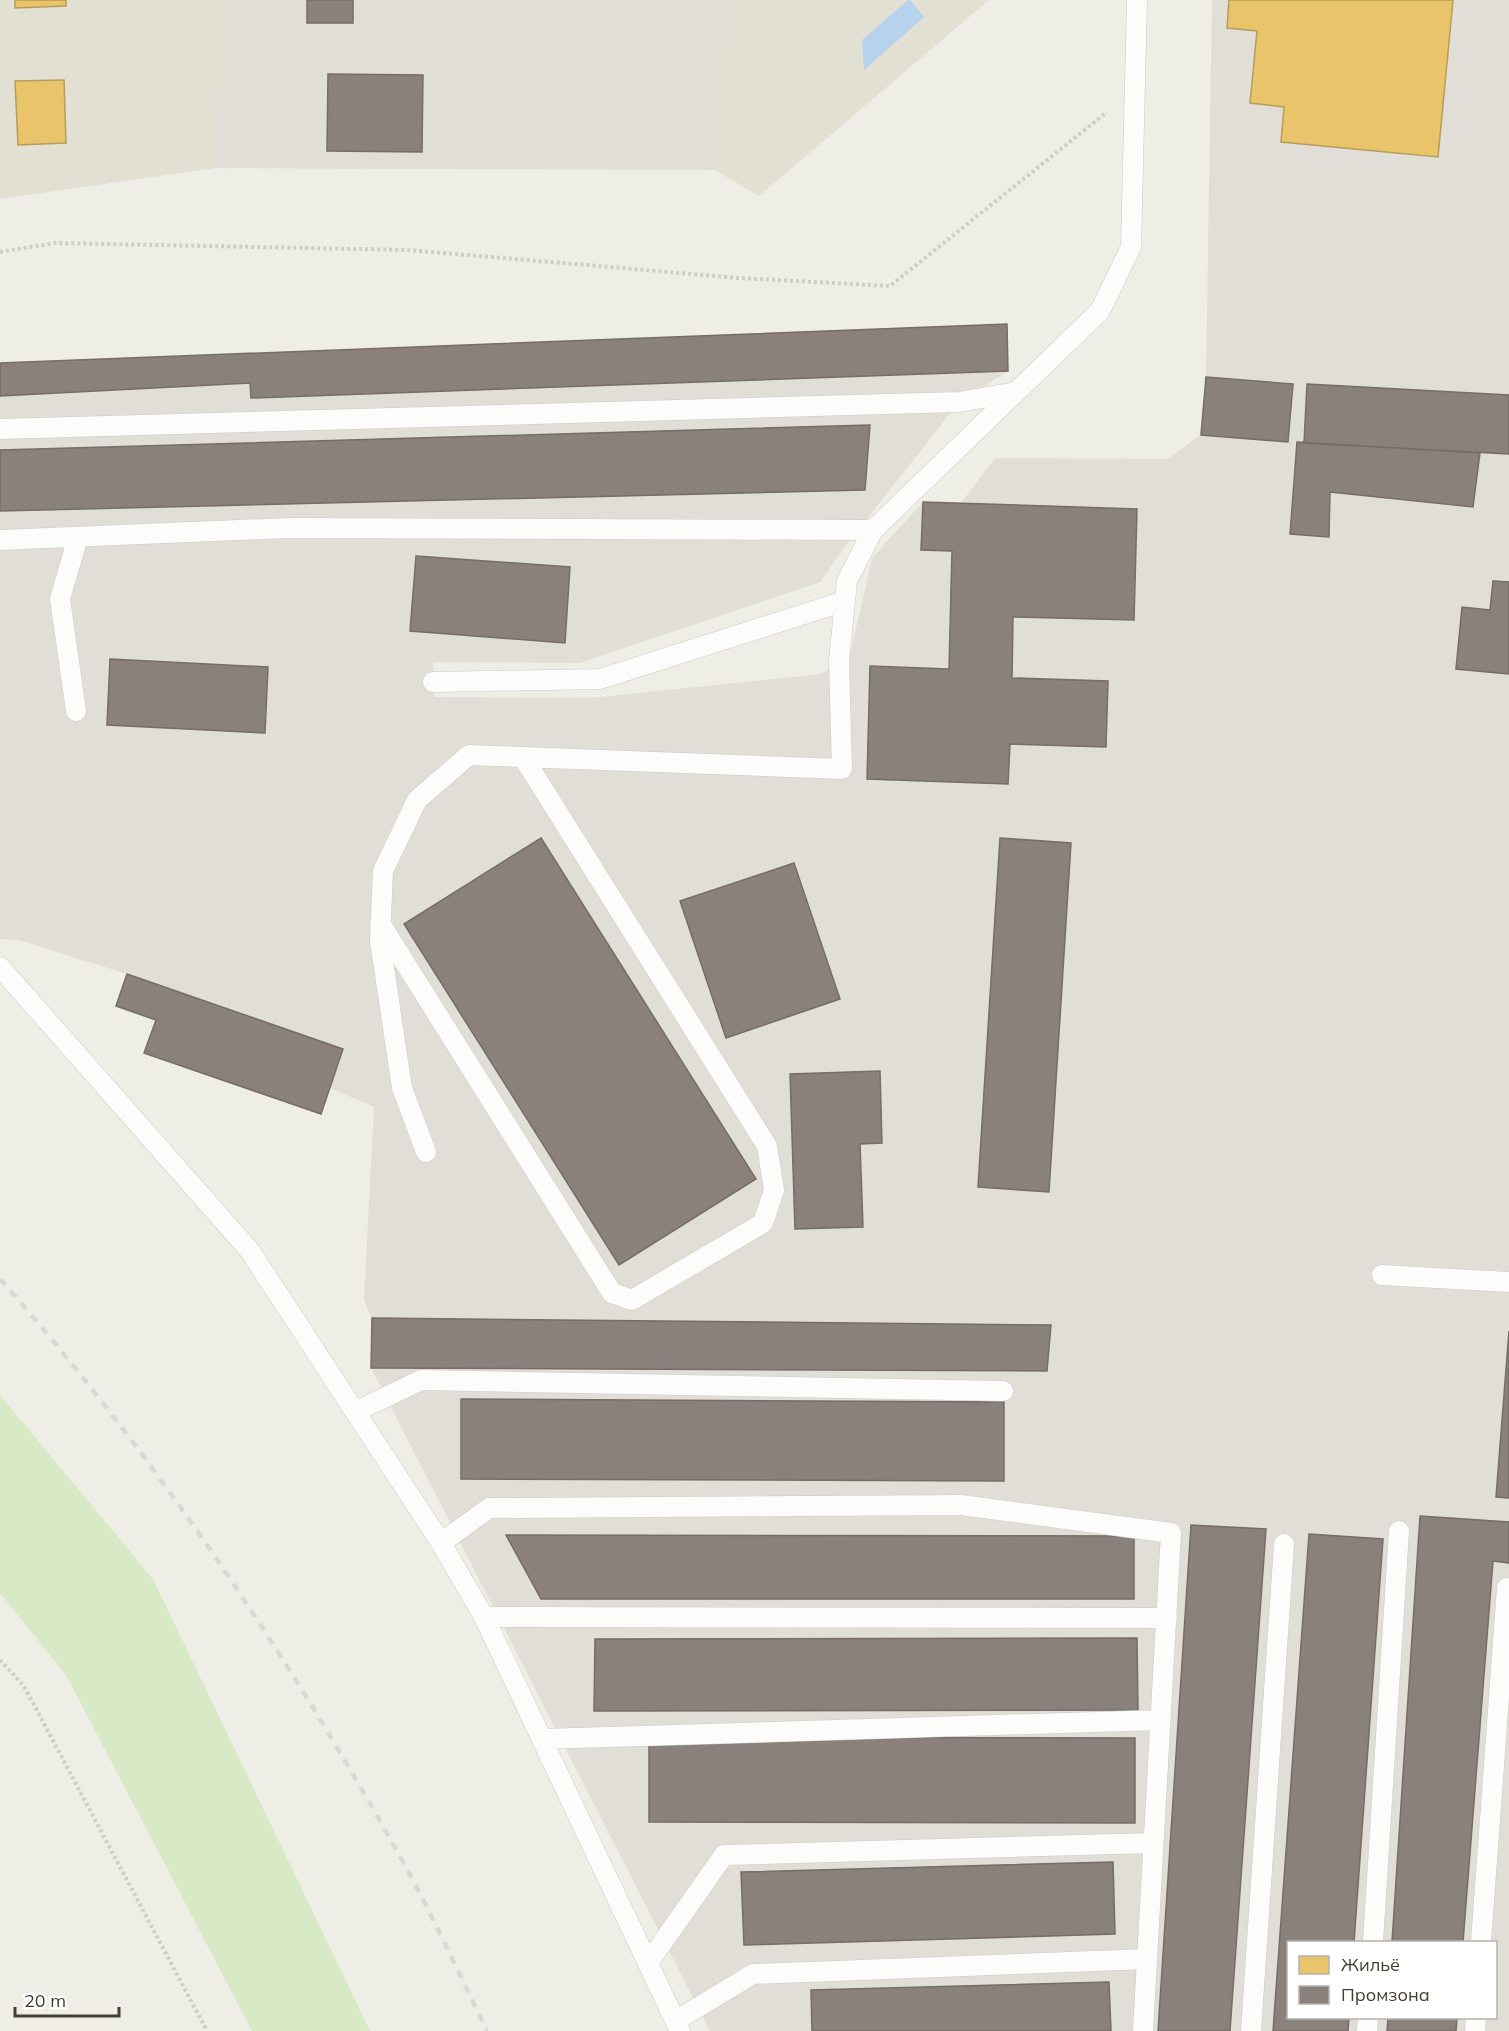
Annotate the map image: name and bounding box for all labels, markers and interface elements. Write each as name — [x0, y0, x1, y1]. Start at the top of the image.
legend — [1287, 1941, 1497, 2019]
text: Жильё — [1341, 1953, 1400, 1976]
scale bar — [15, 1980, 118, 2018]
text: Промзона — [1341, 1983, 1430, 2006]
text: 20 m — [24, 1989, 66, 2012]

